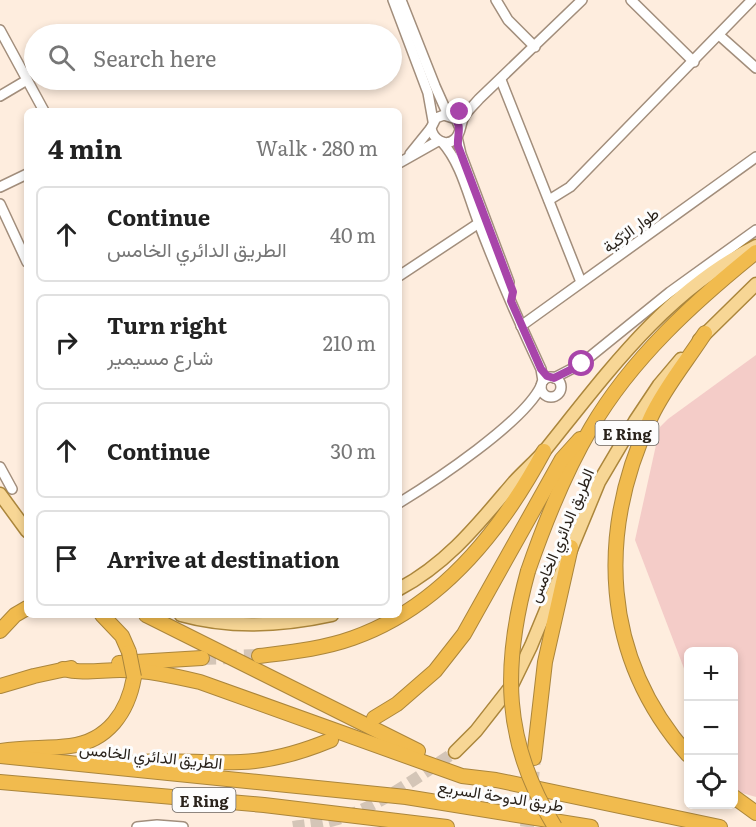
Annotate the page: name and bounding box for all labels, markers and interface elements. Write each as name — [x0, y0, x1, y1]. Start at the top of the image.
search box — [24, 24, 402, 90]
icon: search — [45, 41, 78, 74]
text: Search here — [93, 41, 216, 74]
route end — [446, 98, 472, 124]
text: 4 min — [48, 128, 122, 167]
text: Walk · 280 m — [256, 132, 378, 162]
text: Continue — [107, 200, 210, 233]
street label: طوار الرّكية — [597, 200, 663, 258]
icon: ahead — [50, 218, 83, 251]
text: 40 m — [330, 219, 376, 249]
text: الطريق الدائري الخامس — [107, 233, 287, 263]
text: Turn right — [107, 308, 227, 341]
icon: right — [50, 326, 83, 359]
text: 210 m — [323, 327, 376, 357]
text: شارع مسيمير — [107, 341, 213, 371]
route start — [568, 350, 594, 376]
road number: E Ring — [596, 421, 658, 445]
icon: ahead — [50, 434, 83, 467]
text: Continue — [107, 434, 210, 467]
text: 30 m — [330, 435, 376, 465]
street label: الطريق الدائري الخامس — [521, 464, 602, 607]
icon: arrive — [50, 542, 83, 575]
text: Arrive at destination — [107, 542, 340, 575]
map controls — [684, 647, 738, 809]
button: + — [684, 647, 738, 701]
button: − — [684, 701, 738, 755]
street label: الطريق الدائري الخامس — [78, 736, 224, 777]
button: locate — [684, 755, 738, 809]
street label: طريق الدوحة السريع — [436, 773, 565, 818]
road number: E Ring — [172, 788, 236, 812]

